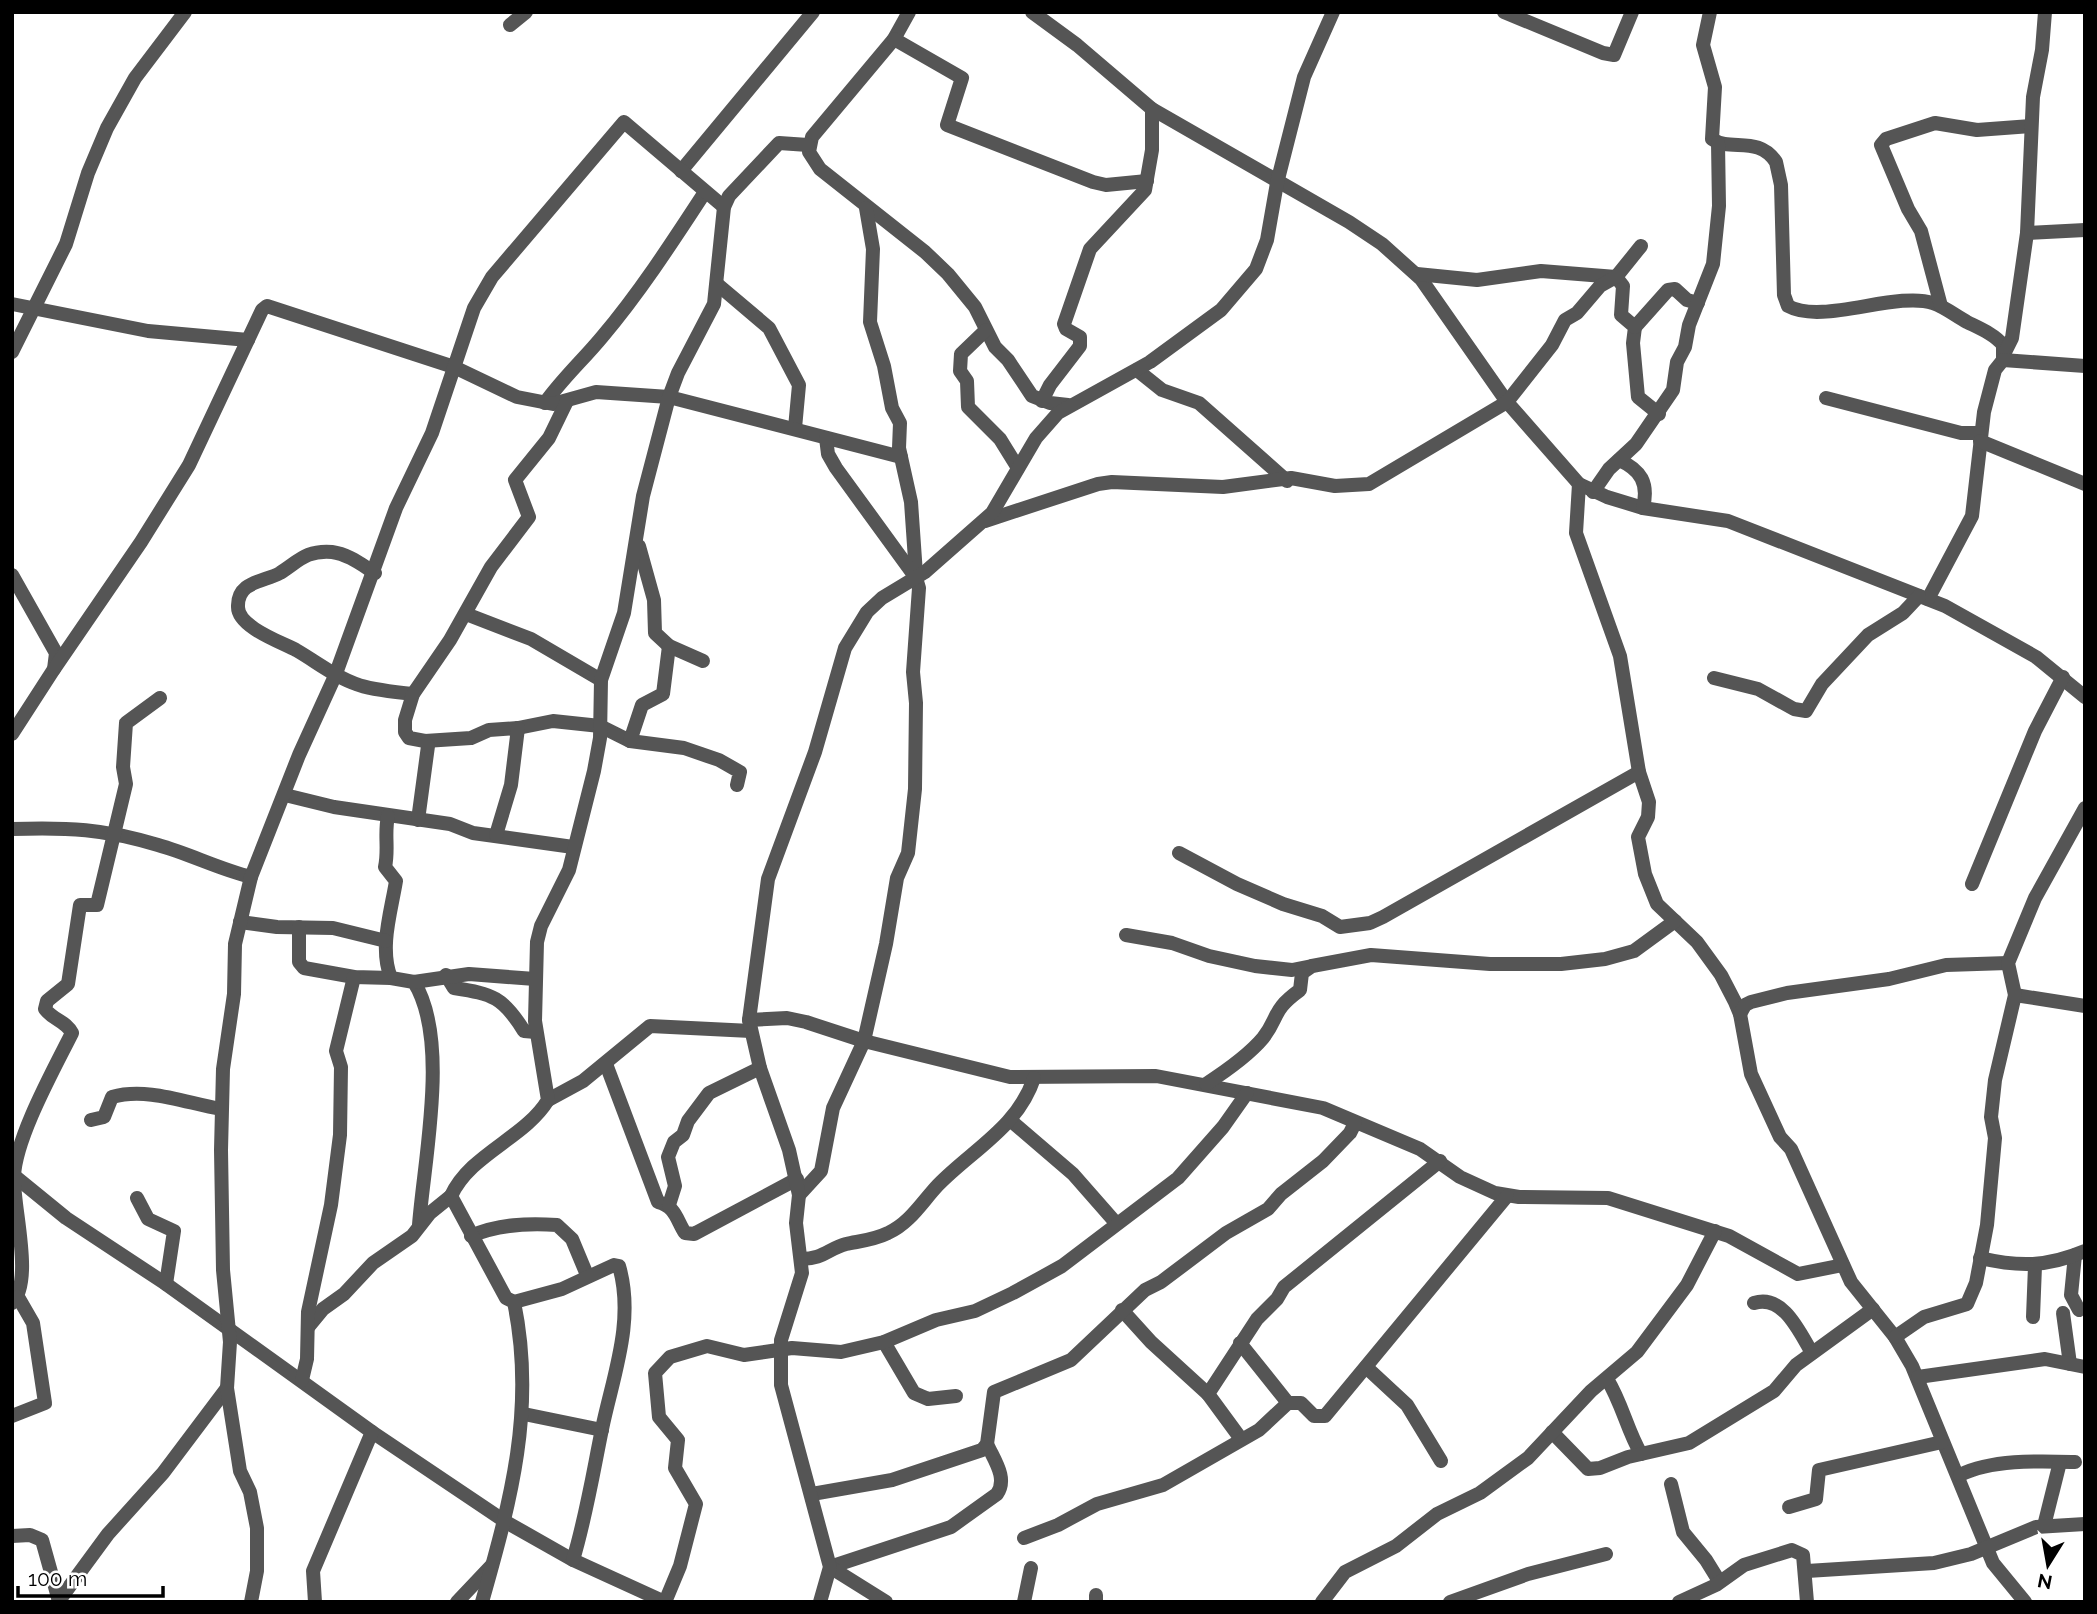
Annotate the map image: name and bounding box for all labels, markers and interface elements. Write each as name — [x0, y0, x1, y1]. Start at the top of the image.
north arrow — [2013, 1530, 2083, 1600]
scale bar — [18, 1554, 163, 1598]
text: 100 m — [28, 1566, 87, 1591]
text: N — [2036, 1570, 2054, 1594]

